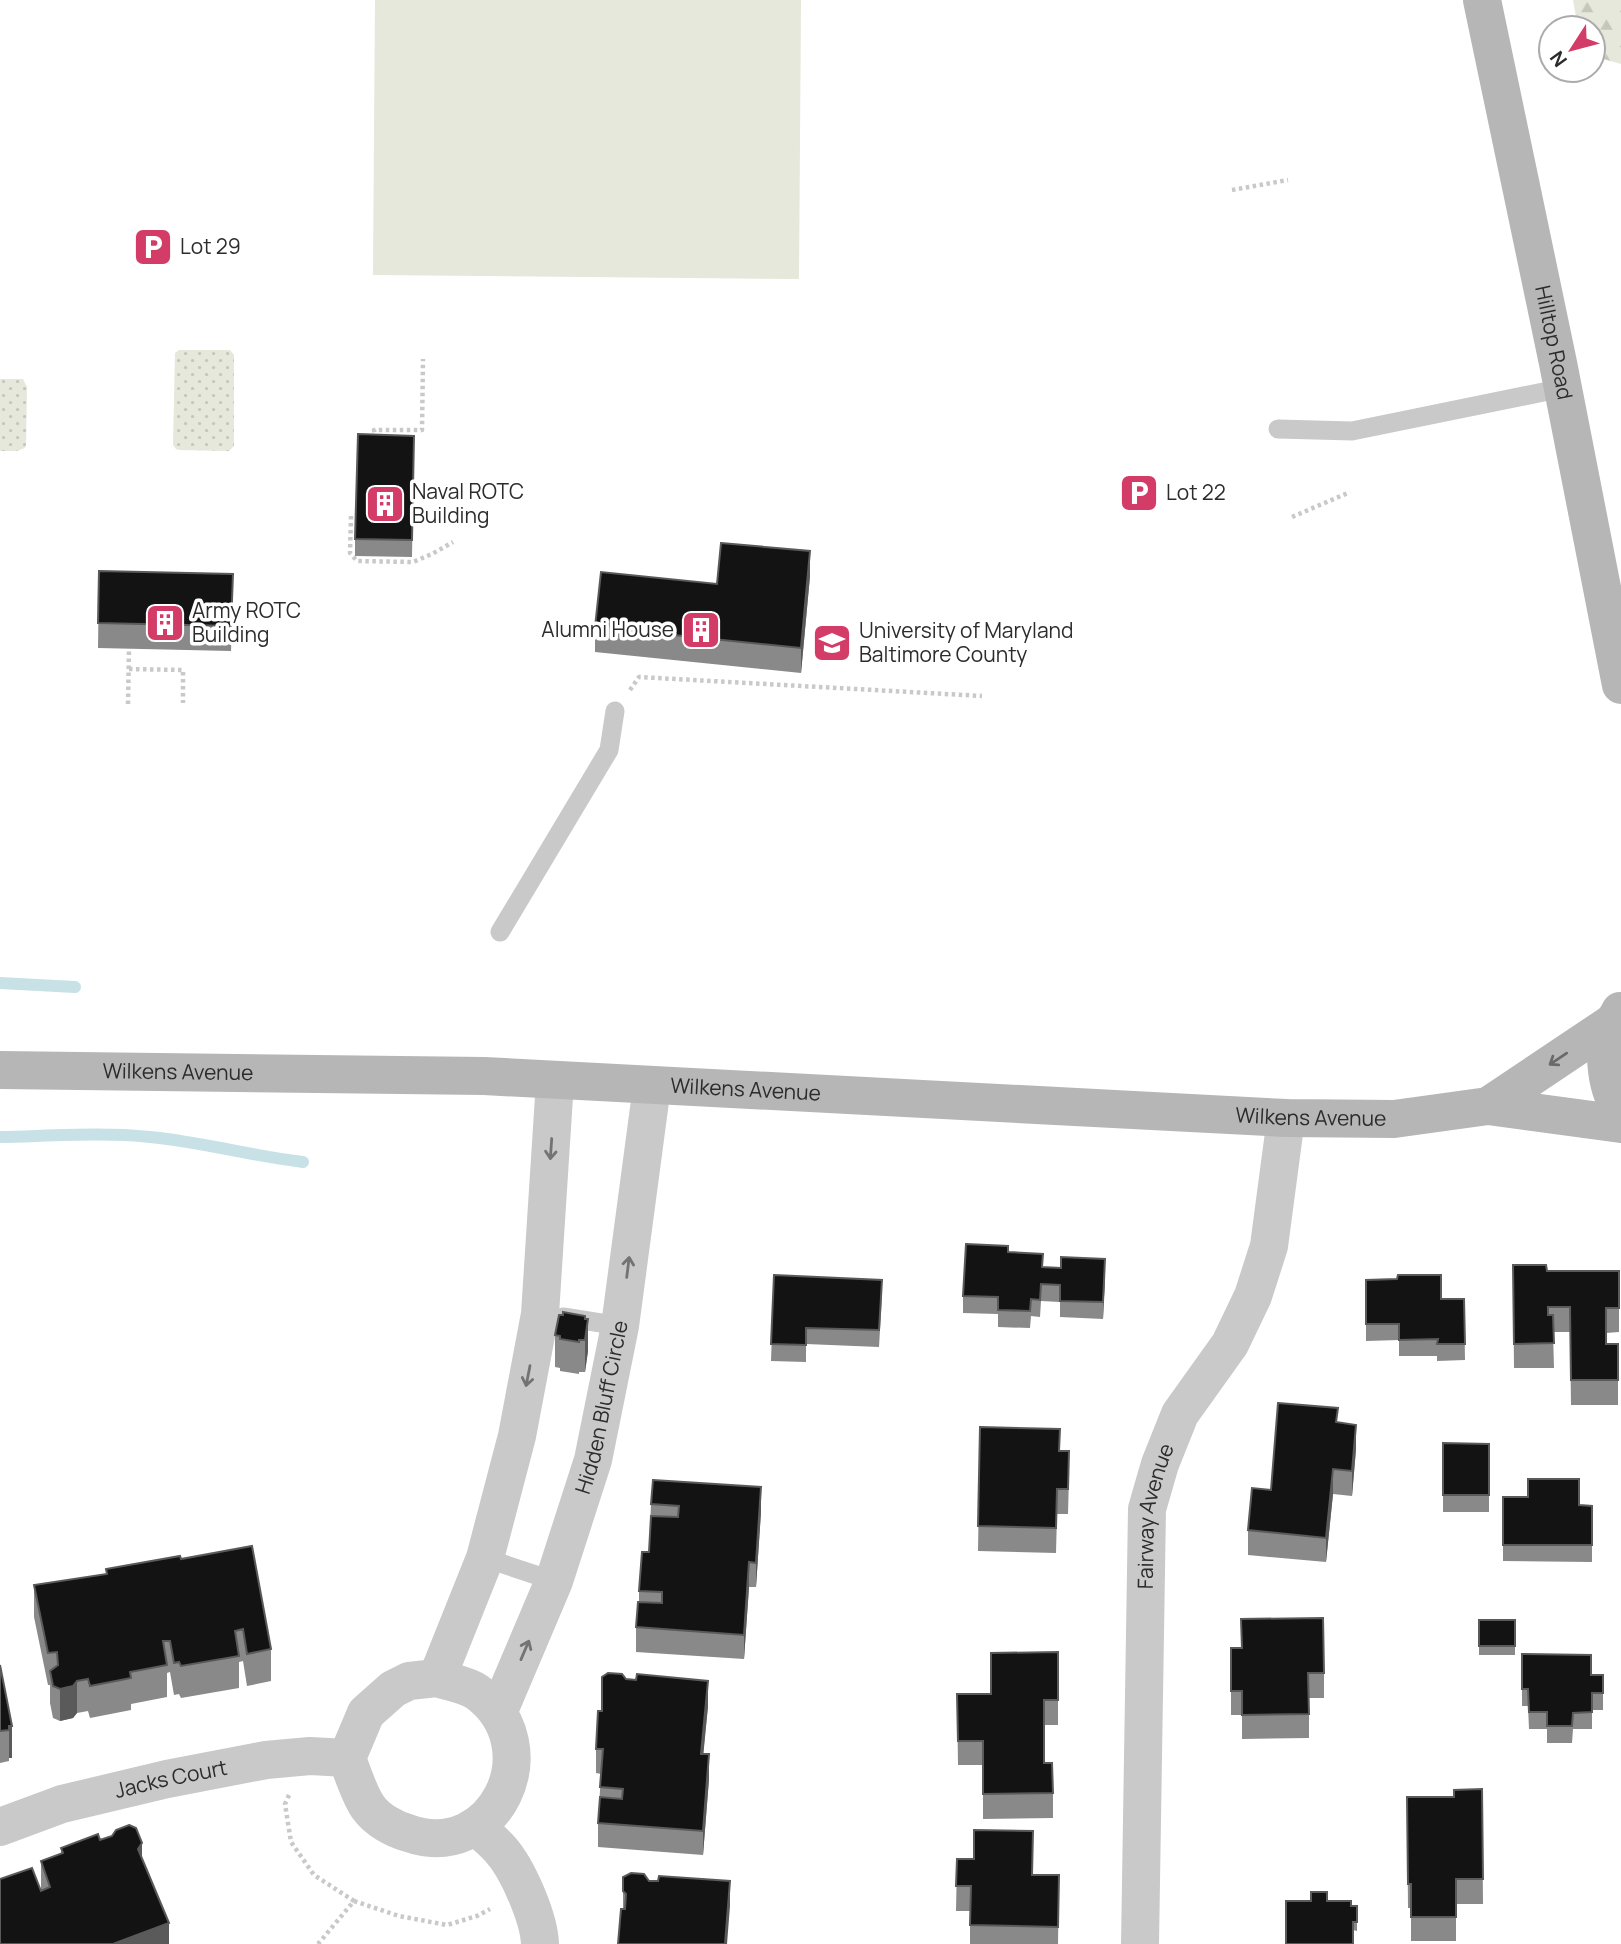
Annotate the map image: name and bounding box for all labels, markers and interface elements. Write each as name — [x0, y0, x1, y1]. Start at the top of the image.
north arrow — [1537, 14, 1607, 84]
text: N — [1544, 46, 1573, 72]
parking icon: Lot 29 — [132, 226, 174, 268]
place label: Lot 29 — [180, 232, 241, 260]
street label: Hilltop Road — [1529, 283, 1580, 402]
parking icon: Lot 22 — [1118, 472, 1160, 514]
place label: Naval ROTC Building — [412, 477, 524, 529]
place label: Lot 22 — [1166, 478, 1226, 506]
building icon: Naval ROTC Building — [364, 483, 406, 525]
place label: Army ROTC Building — [192, 596, 301, 648]
building icon: Army ROTC Building — [144, 602, 186, 644]
building icon: Alumni House — [680, 609, 722, 651]
place label: Alumni House — [541, 615, 674, 643]
place label: University of Maryland Baltimore County — [859, 616, 1073, 668]
school or university icon: University of Maryland Baltimore County — [811, 622, 853, 664]
one-way arrow — [1549, 1052, 1568, 1066]
street label: Wilkens Avenue — [102, 1056, 254, 1086]
street label: Wilkens Avenue — [670, 1071, 822, 1107]
street label: Wilkens Avenue — [1235, 1100, 1386, 1132]
one-way arrow — [544, 1138, 557, 1160]
one-way arrow — [622, 1256, 635, 1279]
street label: Hidden Bluff Circle — [568, 1318, 634, 1497]
one-way arrow — [521, 1364, 535, 1386]
street label: Fairway Avenue — [1131, 1439, 1180, 1589]
one-way arrow — [519, 1640, 532, 1662]
street label: Jacks Court — [112, 1753, 230, 1804]

